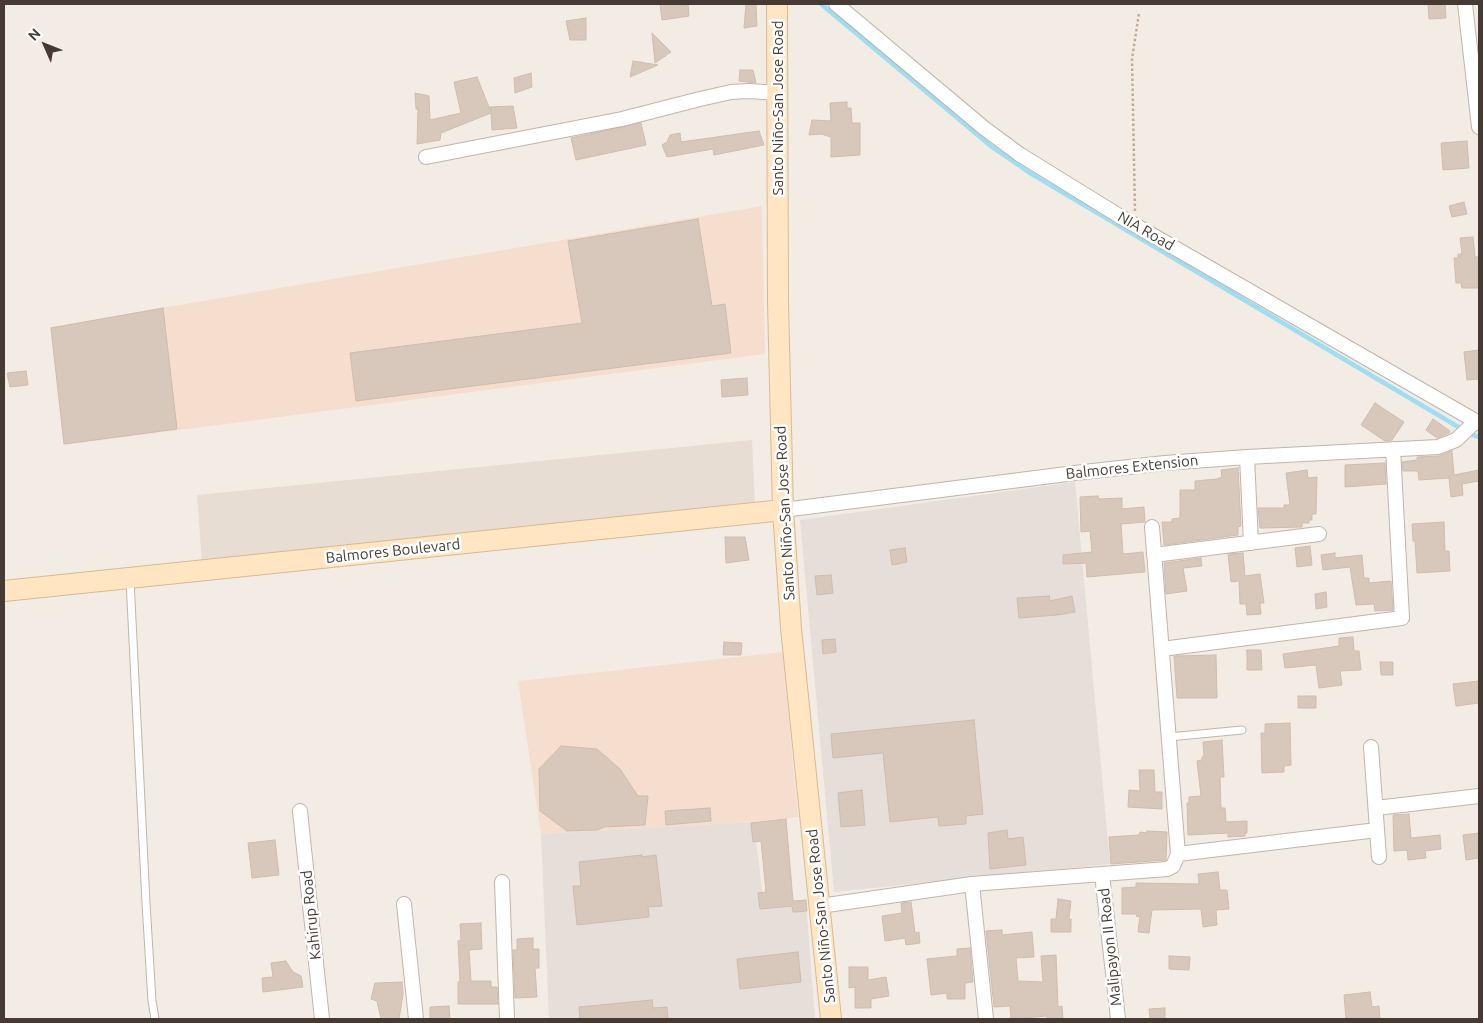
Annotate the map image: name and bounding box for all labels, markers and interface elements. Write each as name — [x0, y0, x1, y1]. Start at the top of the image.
north arrow — [20, 20, 70, 70]
street label: Santo Niño-San Jose Road — [769, 21, 787, 195]
text: N — [25, 25, 44, 44]
street label: NIA Road — [1115, 208, 1177, 254]
street label: Santo Niño-San Jose Road — [771, 425, 799, 601]
street label: Balmores Extension — [1065, 451, 1199, 483]
street label: Balmores Boulevard — [325, 535, 461, 567]
street label: Santo Niño-San Jose Road — [803, 828, 839, 1004]
street label: Kahirup Road — [297, 869, 325, 961]
street label: Malipayon II Road — [1095, 887, 1125, 1007]

